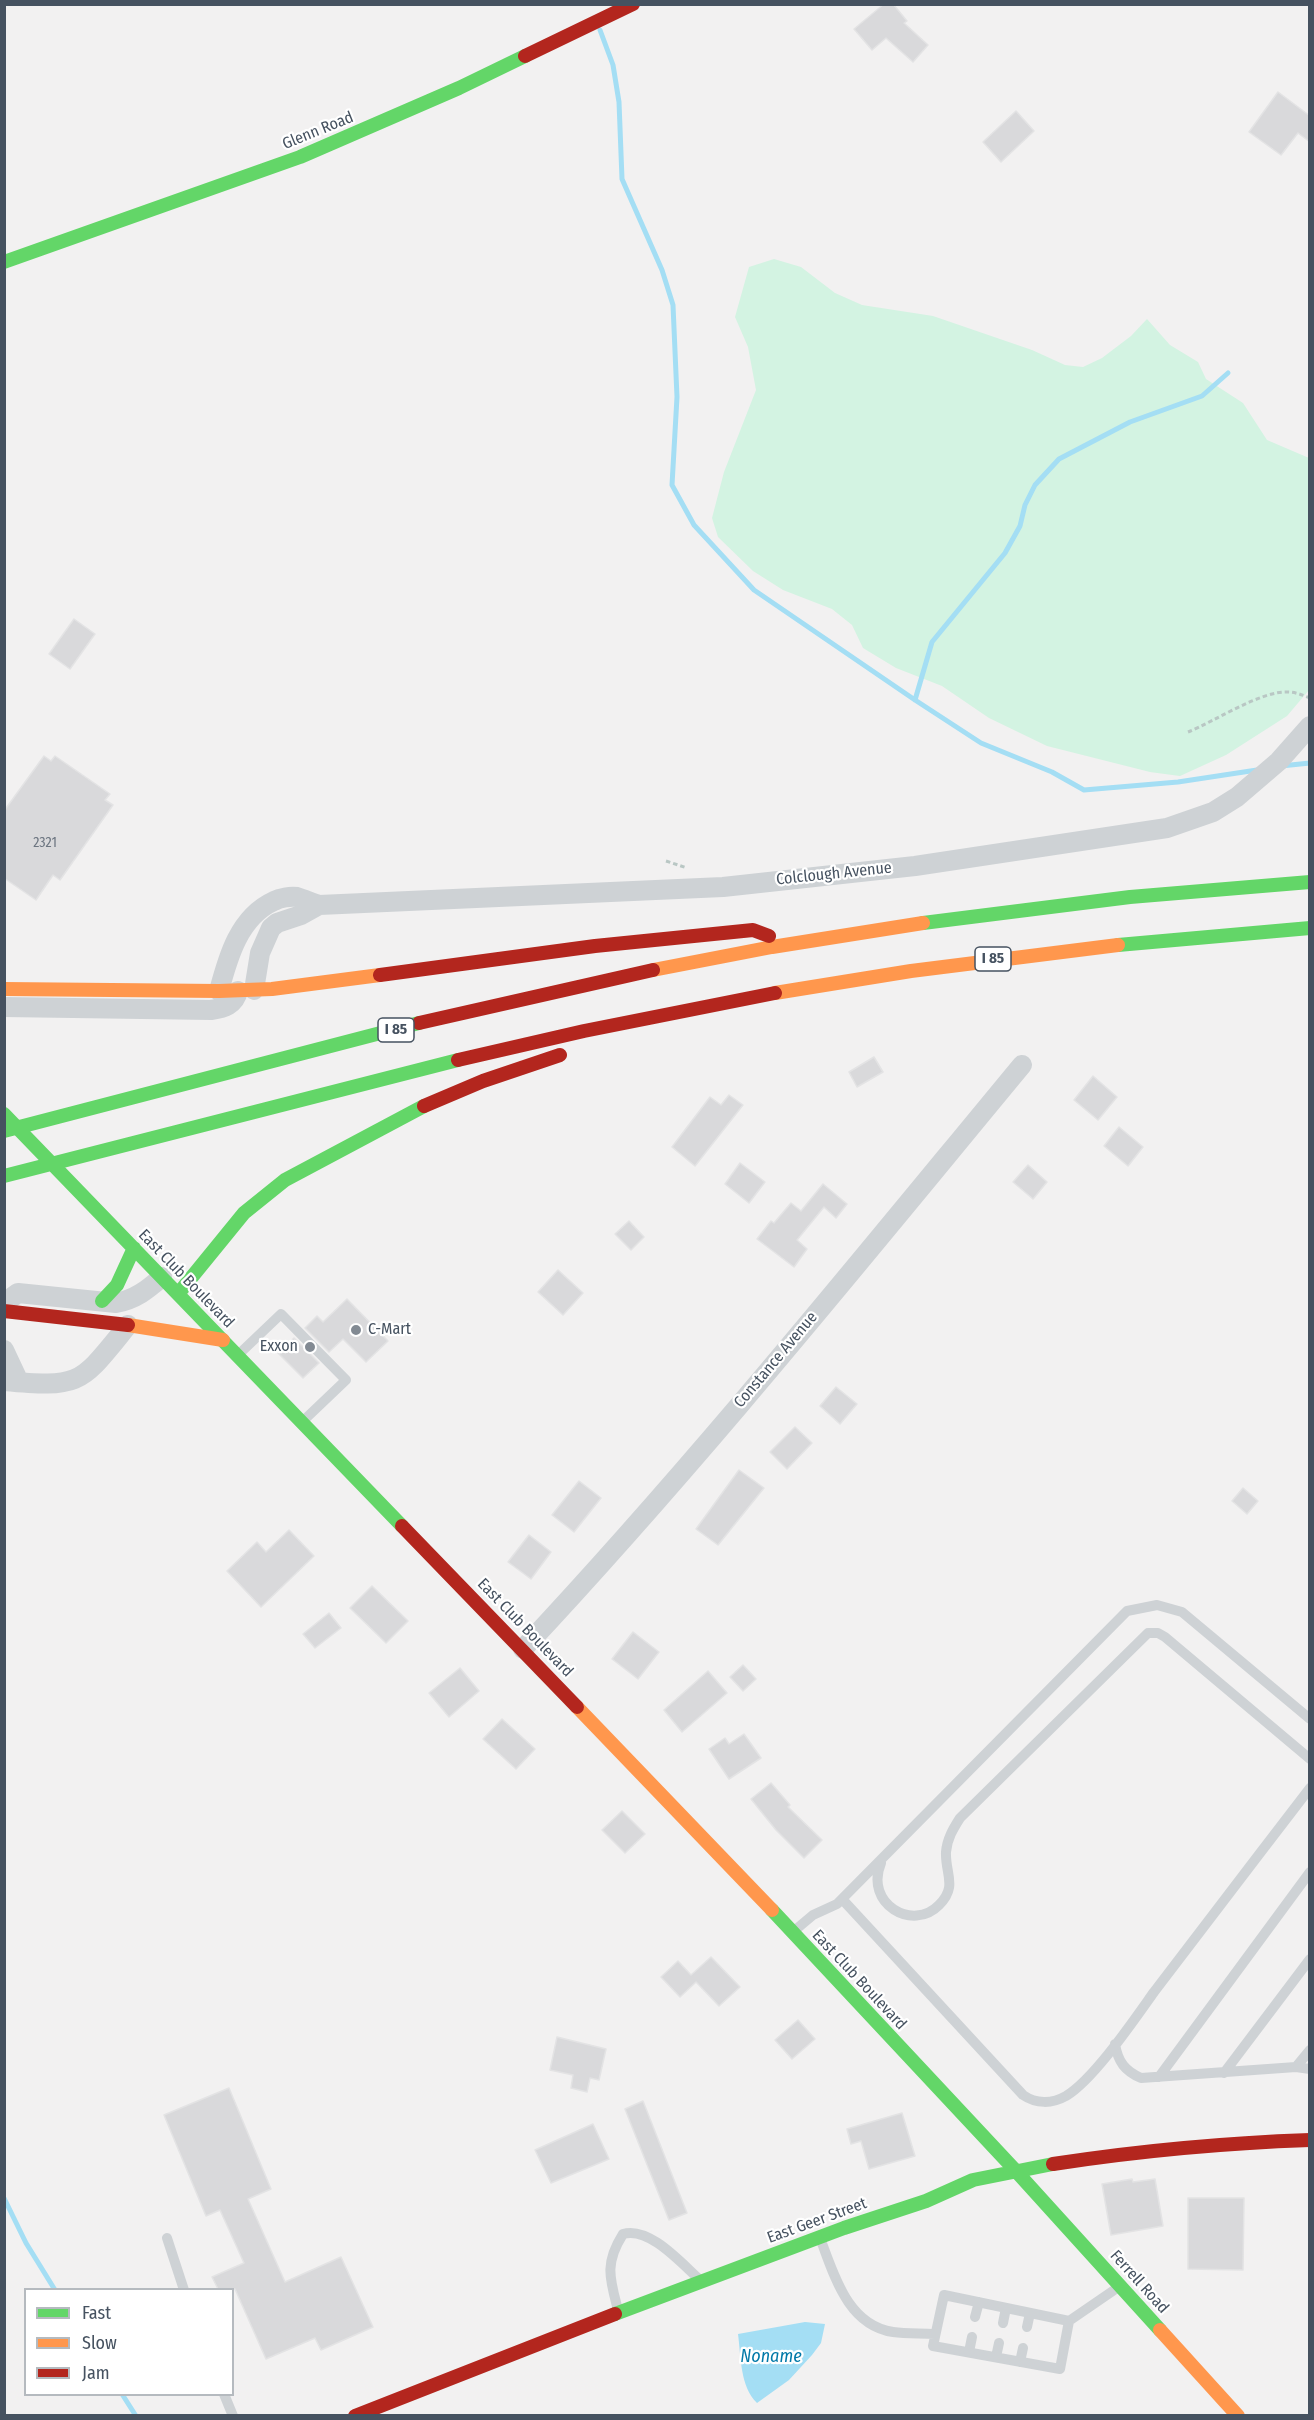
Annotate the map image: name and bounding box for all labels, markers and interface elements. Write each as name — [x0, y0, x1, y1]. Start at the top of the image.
street label: Glenn Road — [280, 108, 356, 154]
house number: 2321 — [33, 835, 57, 851]
street label: Colclough Avenue — [775, 858, 893, 890]
road number: I 85 — [975, 947, 1011, 971]
road number: I 85 — [378, 1018, 414, 1042]
street label: East Club Boulevard — [134, 1226, 238, 1332]
street label: Constance Avenue — [730, 1308, 822, 1412]
place label: C-Mart — [368, 1320, 411, 1340]
marker: C-Mart — [349, 1323, 363, 1337]
place label: Exxon — [260, 1337, 298, 1357]
marker: Exxon — [303, 1340, 317, 1354]
street label: East Club Boulevard — [473, 1575, 577, 1681]
street label: East Club Boulevard — [808, 1926, 910, 2034]
street label: East Geer Street — [765, 2194, 869, 2248]
street label: Ferrell Road — [1106, 2246, 1172, 2318]
legend — [24, 2288, 234, 2396]
text: Fast — [82, 2302, 111, 2324]
text: Slow — [82, 2332, 117, 2354]
water label: Noname — [740, 2346, 802, 2368]
text: Jam — [82, 2362, 110, 2384]

